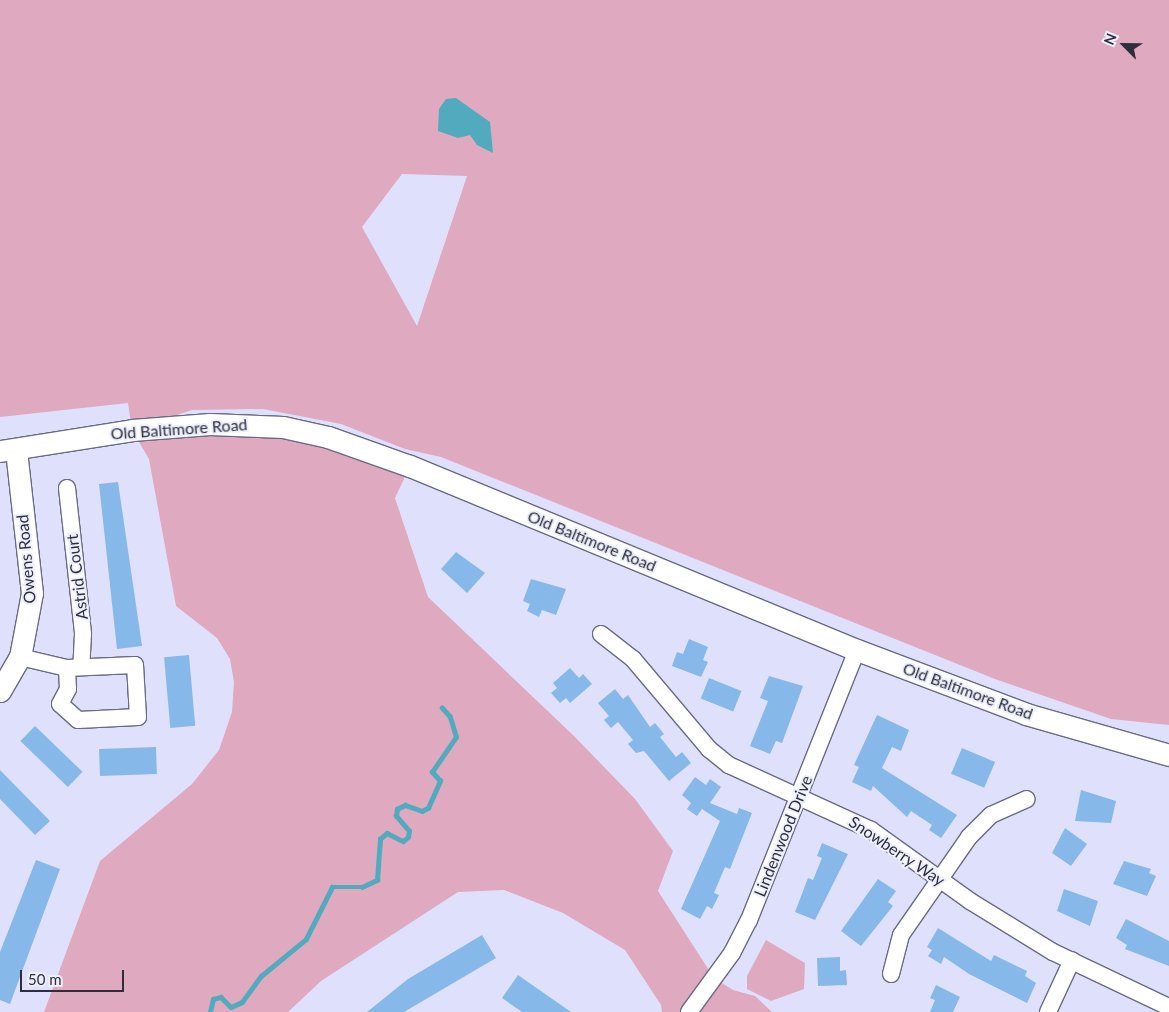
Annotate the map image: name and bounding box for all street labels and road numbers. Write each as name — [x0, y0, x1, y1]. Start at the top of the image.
street label: Old Baltimore Road — [110, 415, 248, 443]
street label: Old Baltimore Road — [525, 506, 659, 576]
street label: Owens Road — [13, 514, 39, 604]
street label: Astrid Court — [62, 533, 92, 621]
street label: Old Baltimore Road — [900, 659, 1036, 723]
street label: Lindenwood Drive — [750, 773, 816, 899]
street label: Snowberry Way — [845, 812, 949, 890]

